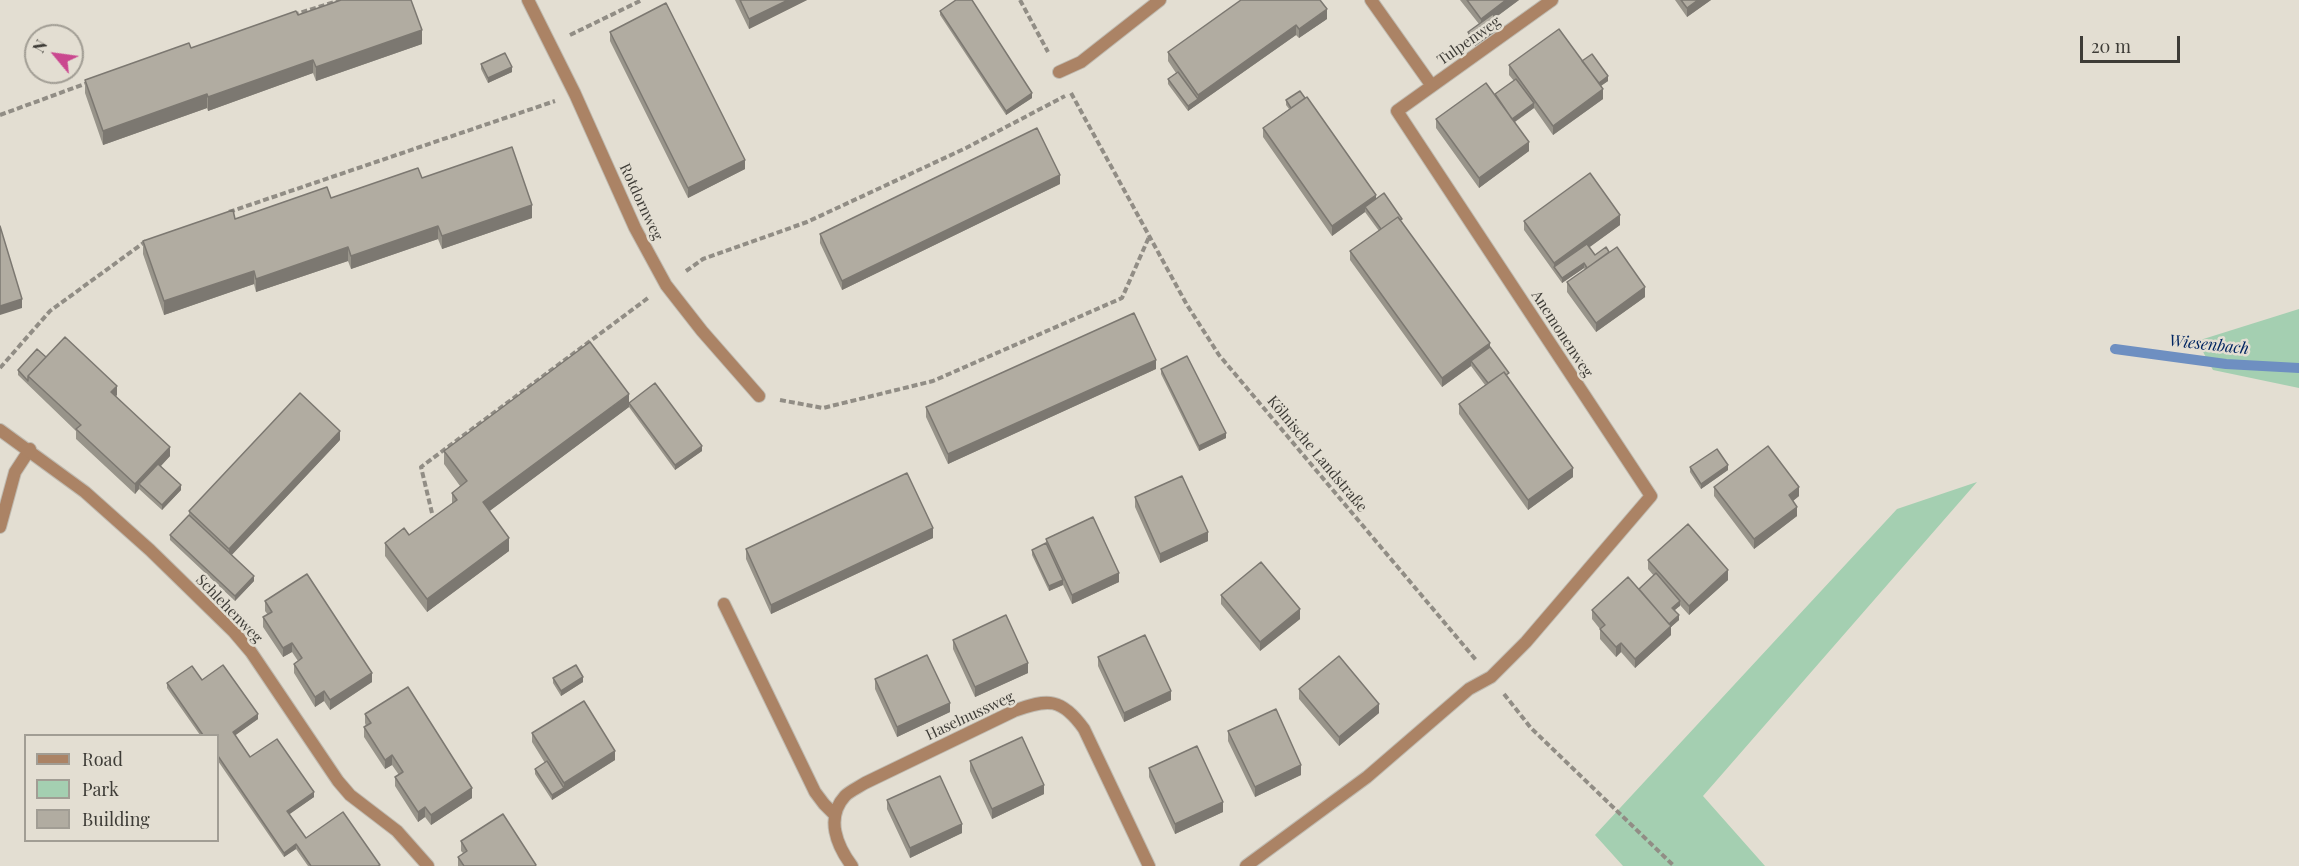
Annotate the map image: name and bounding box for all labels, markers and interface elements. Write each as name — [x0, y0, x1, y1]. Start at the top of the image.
street label: Tulpenweg — [1434, 13, 1504, 69]
north arrow — [24, 24, 84, 84]
scale bar — [2083, 24, 2184, 62]
text: 20 m — [2091, 34, 2131, 58]
text: N — [28, 36, 52, 56]
street label: Rotdornweg — [615, 161, 667, 243]
street label: Anemonenweg — [1527, 287, 1597, 381]
water label: Wiesenbach — [2168, 331, 2250, 359]
street label: Kölnische Landstraße — [1263, 392, 1371, 516]
street label: Schlehenweg — [192, 571, 266, 647]
street label: Haselnussweg — [923, 688, 1017, 744]
legend — [24, 734, 219, 842]
text: Road — [82, 747, 123, 771]
text: Park — [82, 777, 119, 801]
text: Building — [82, 807, 150, 831]

